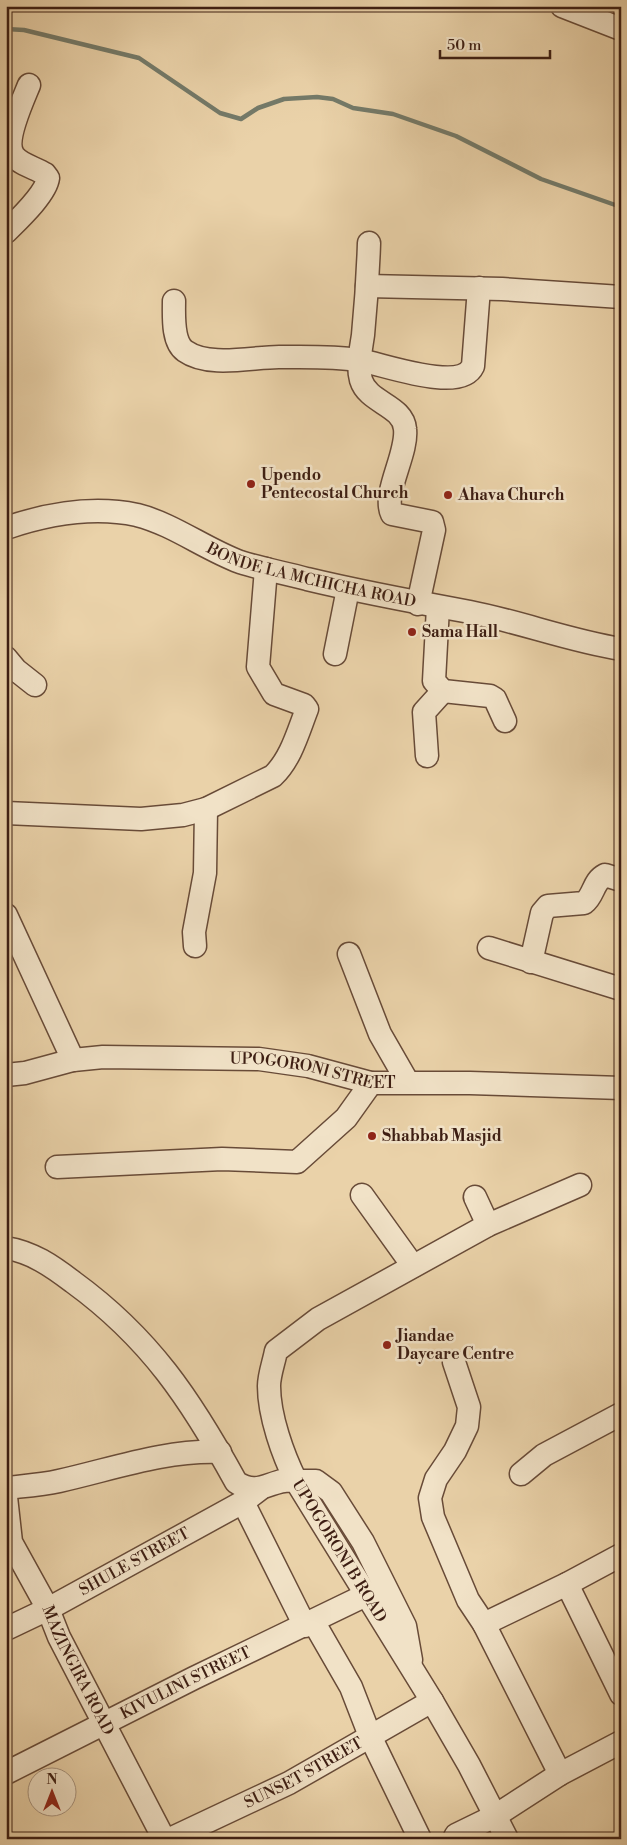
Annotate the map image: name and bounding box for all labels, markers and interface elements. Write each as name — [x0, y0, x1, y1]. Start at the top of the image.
scale bar — [440, 28, 550, 60]
text: 50 m — [447, 36, 481, 55]
place label: Upendo Pentecostal Church — [261, 465, 409, 503]
marker: Upendo Pentecostal Church — [245, 478, 257, 490]
place label: Ahava Church — [457, 485, 564, 505]
marker: Ahava Church — [442, 489, 454, 501]
street label: BONDE LA MCHICHA ROAD — [202, 538, 418, 612]
place label: Sama Hall — [422, 622, 499, 642]
marker: Sama Hall — [406, 626, 418, 638]
street label: UPOGORONI STREET — [230, 1049, 396, 1093]
place label: Shabbab Masjid — [382, 1126, 502, 1146]
marker: Shabbab Masjid — [366, 1130, 378, 1142]
place label: Jiandae Daycare Centre — [395, 1326, 515, 1364]
marker: Jiandae Daycare Centre — [381, 1339, 393, 1351]
street label: UPOGORONI B ROAD — [287, 1476, 391, 1626]
street label: SHULE STREET — [75, 1523, 193, 1600]
street label: MAZINGIRA ROAD — [38, 1603, 118, 1739]
street label: KIVULINI STREET — [117, 1642, 254, 1724]
street label: SUNSET STREET — [241, 1733, 366, 1813]
north arrow — [28, 1768, 78, 1818]
text: N — [46, 1771, 58, 1789]

